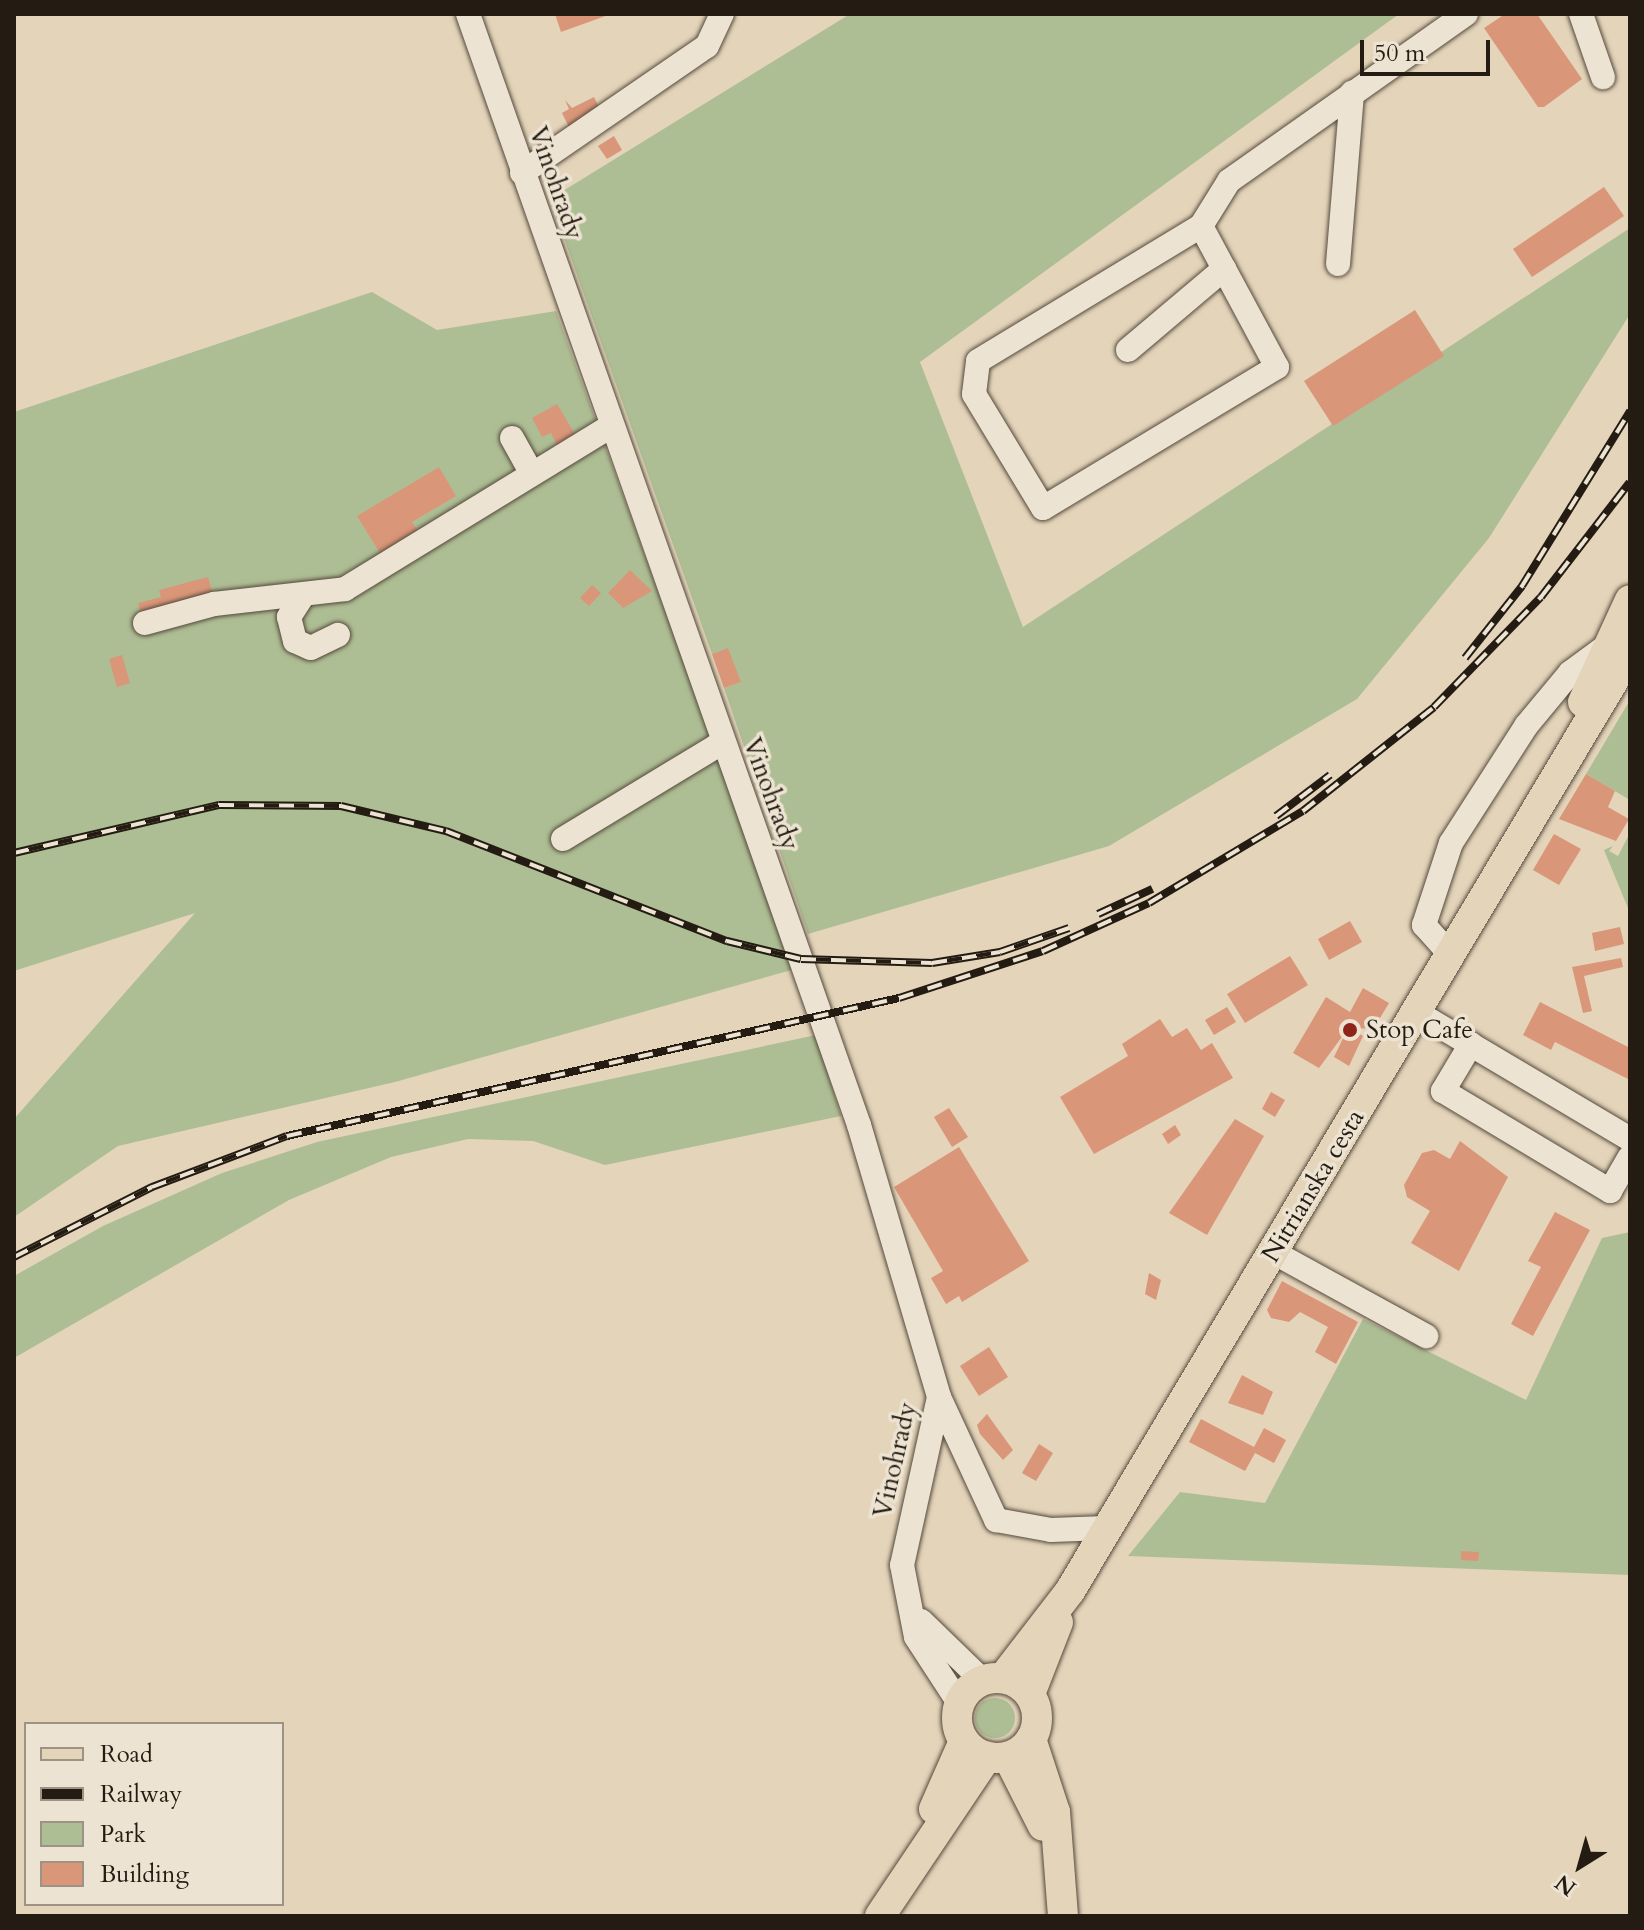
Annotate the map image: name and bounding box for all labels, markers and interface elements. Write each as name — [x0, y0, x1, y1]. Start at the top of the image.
scale bar — [1364, 24, 1494, 74]
text: 50 m — [1374, 37, 1425, 70]
street label: Vinohrady — [522, 122, 590, 244]
street label: Vinohrady — [736, 733, 806, 855]
place label: Stop Cafe — [1366, 1014, 1473, 1046]
marker: Stop Cafe — [1341, 1021, 1359, 1039]
street label: Nitrianska cesta — [1255, 1104, 1371, 1268]
street label: Vinohrady — [867, 1399, 923, 1521]
legend — [24, 1722, 284, 1906]
text: Road — [100, 1738, 153, 1771]
text: Railway — [100, 1778, 182, 1811]
text: Park — [100, 1818, 146, 1851]
north arrow — [1540, 1826, 1620, 1906]
text: Building — [100, 1858, 189, 1891]
text: N — [1549, 1867, 1582, 1903]

